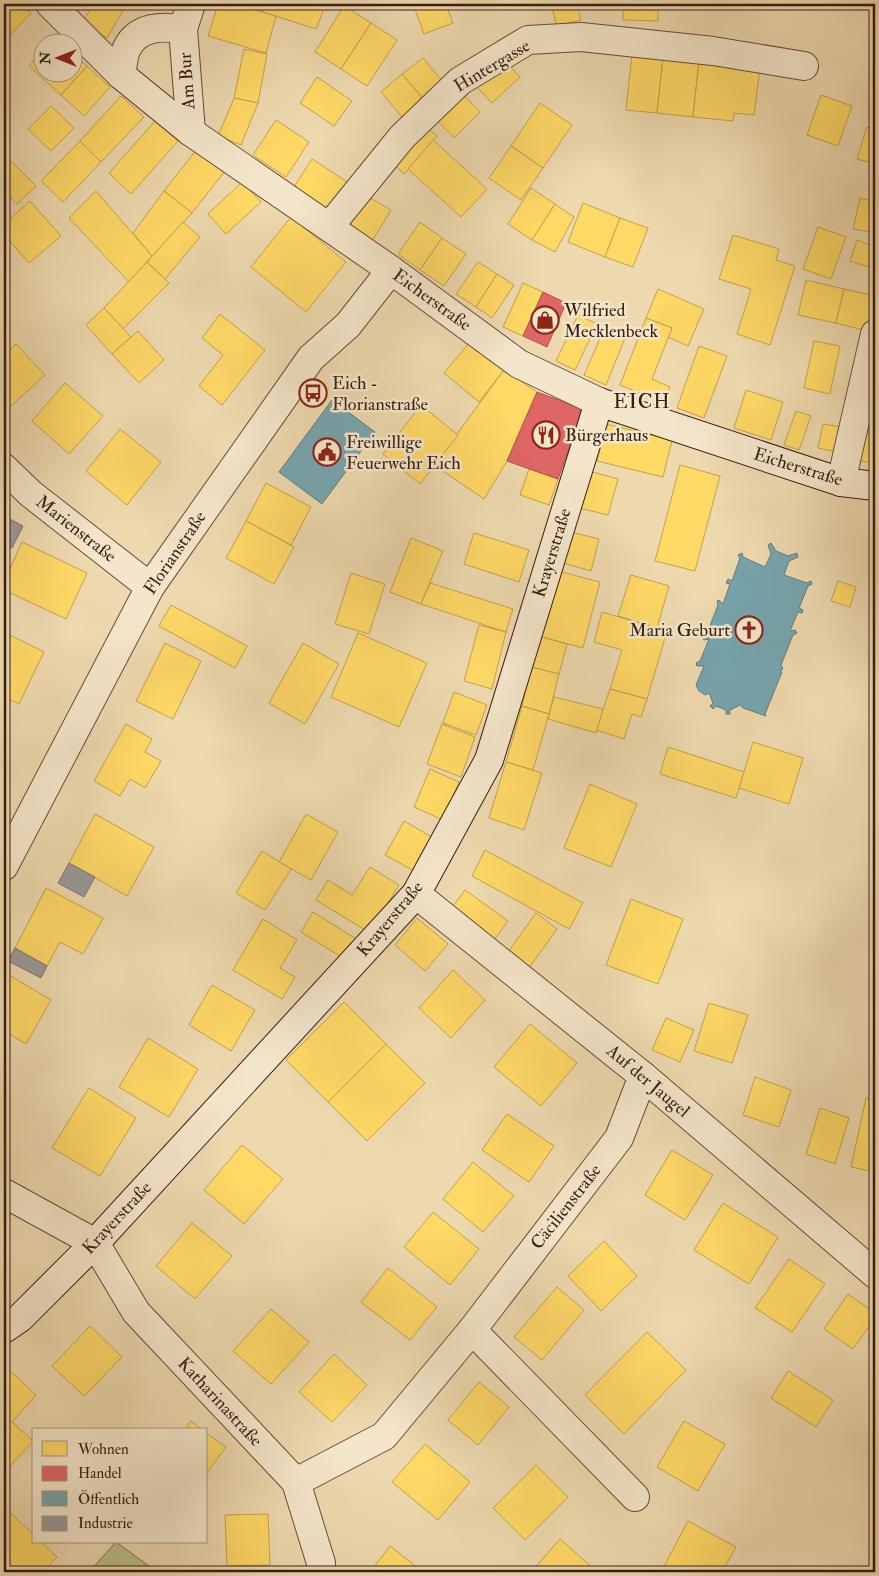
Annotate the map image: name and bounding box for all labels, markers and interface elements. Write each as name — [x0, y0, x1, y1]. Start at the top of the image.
north arrow — [32, 32, 82, 82]
street label: Hintergasse — [450, 34, 535, 98]
text: N — [37, 51, 54, 65]
street label: Am Bur — [174, 51, 201, 111]
street label: Eicherstraße — [388, 264, 476, 337]
place label: Wilfried Mecklenbeck — [563, 299, 658, 343]
shop icon: Wilfried Mecklenbeck — [530, 305, 560, 335]
place label: Eich - Florianstraße — [332, 372, 428, 416]
bus stop icon: Eich - Florianstraße — [298, 378, 328, 408]
district label: EICH — [613, 389, 671, 414]
restaurant icon: Bürgerhaus — [531, 420, 561, 450]
place label: Bürgerhaus — [565, 424, 648, 447]
place label: Freiwillige Feuerwehr Eich — [346, 431, 461, 475]
public building icon: Freiwillige Feuerwehr Eich — [312, 437, 342, 467]
street label: Eicherstraße — [751, 443, 846, 492]
street label: Marienstraße — [31, 490, 121, 568]
street label: Krayerstraße — [528, 505, 577, 600]
street label: Florianstraße — [139, 506, 212, 599]
church icon: Maria Geburt — [734, 615, 764, 645]
place label: Maria Geburt — [629, 619, 730, 642]
street label: Krayerstraße — [352, 876, 429, 962]
street label: Auf der Jaugel — [601, 1039, 695, 1123]
street label: Cäcilienstraße — [526, 1159, 607, 1254]
street label: Krayerstraße — [77, 1176, 157, 1259]
street label: Katharinastraße — [173, 1352, 268, 1452]
legend — [32, 1428, 208, 1544]
text: Wohnen — [77, 1440, 129, 1459]
text: Handel — [78, 1464, 122, 1483]
text: Öffentlich — [78, 1489, 139, 1509]
text: Industrie — [78, 1514, 133, 1533]

